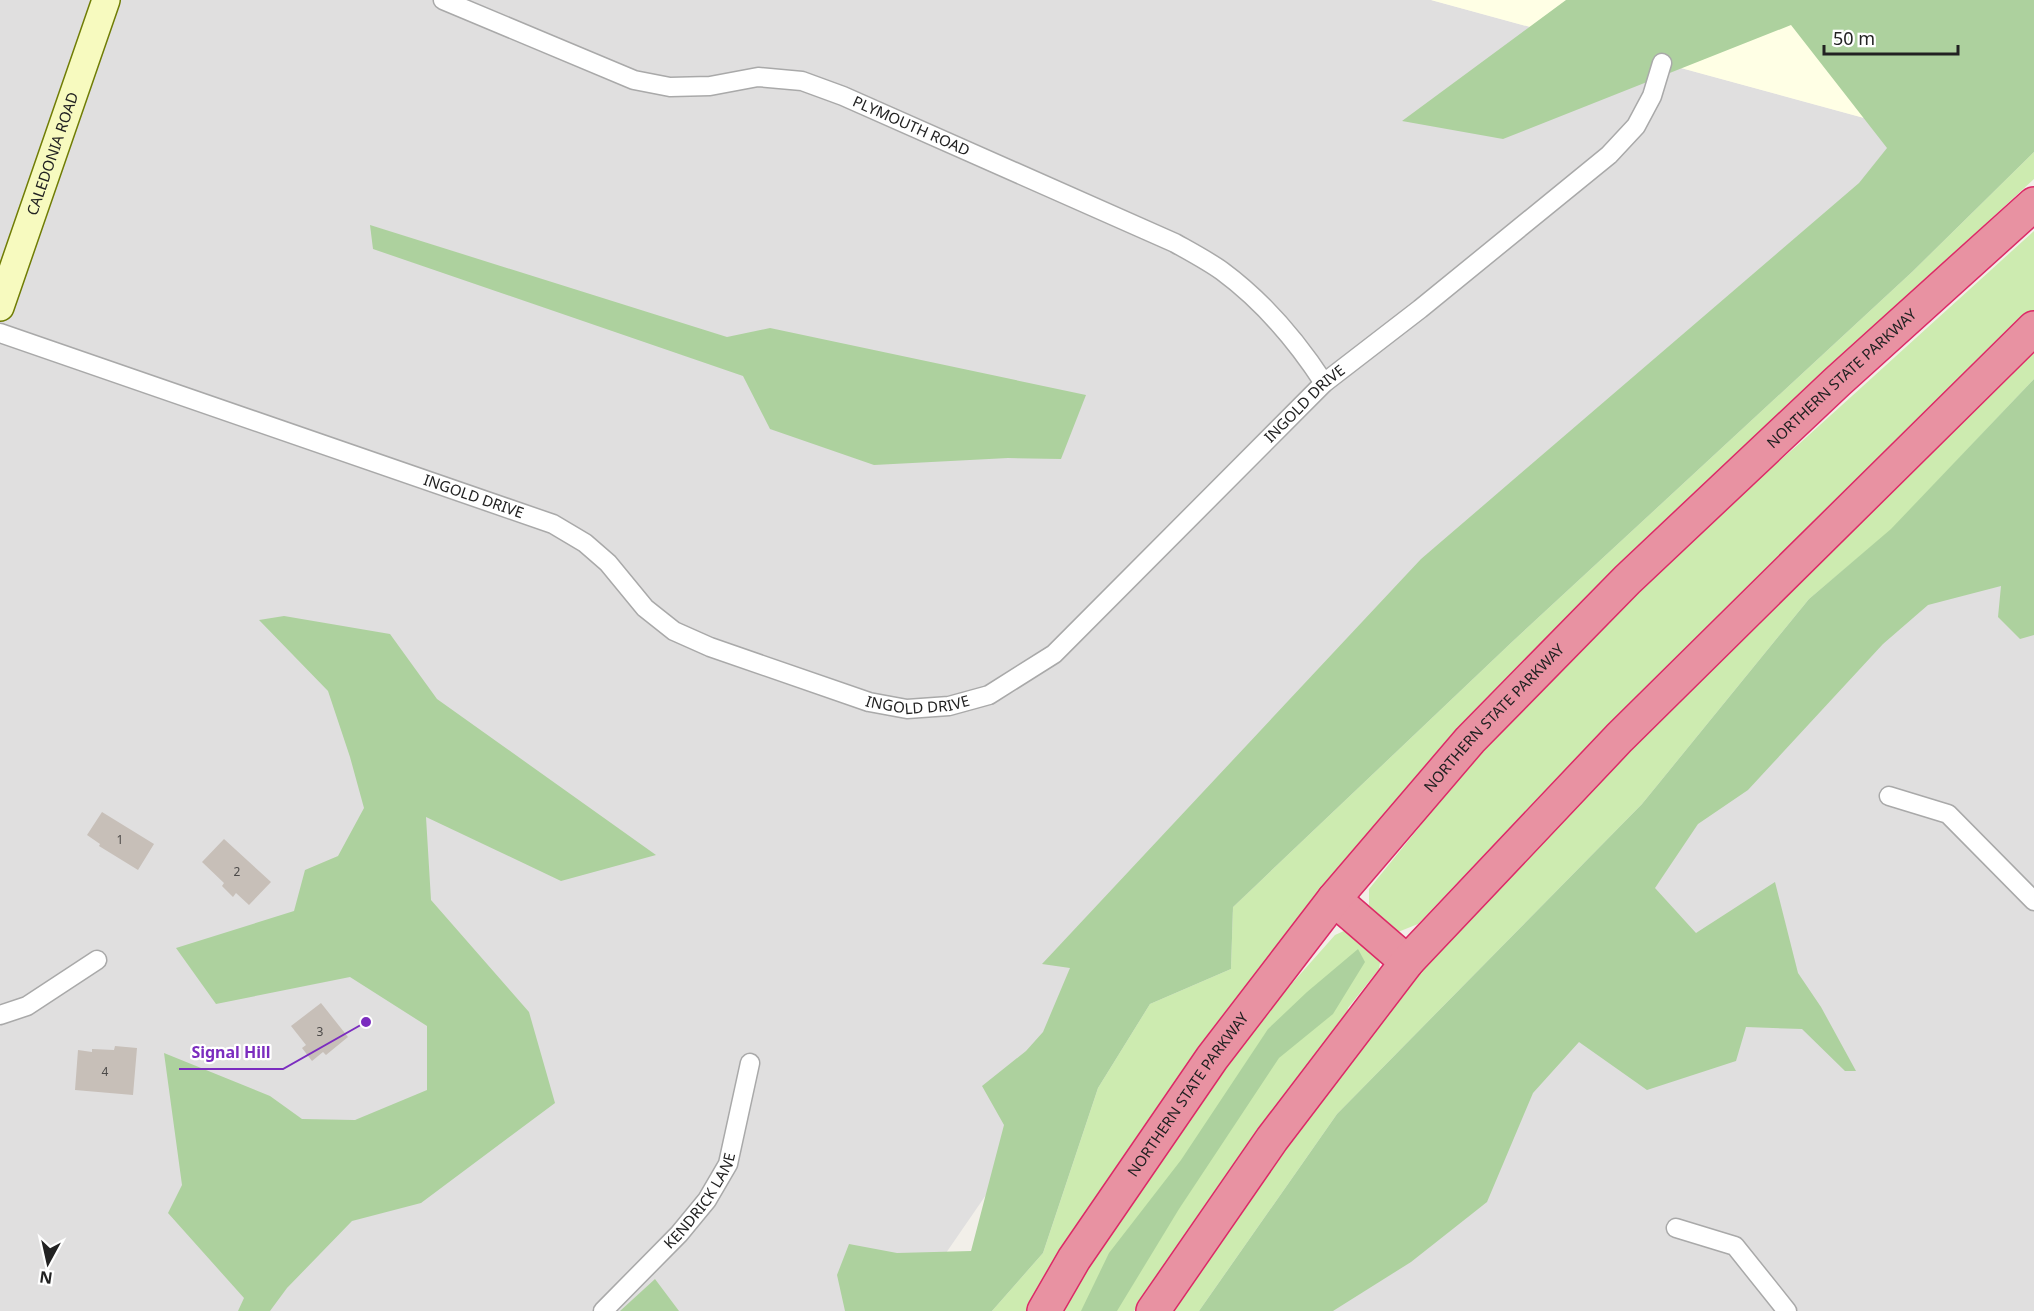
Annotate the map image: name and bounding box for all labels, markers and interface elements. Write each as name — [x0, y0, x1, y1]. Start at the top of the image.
scale bar — [1824, 18, 1958, 56]
text: 50 m — [1833, 26, 1875, 50]
street label: CALEDONIA ROAD — [21, 89, 82, 218]
street label: PLYMOUTH ROAD — [850, 91, 973, 160]
street label: NORTHERN STATE PARKWAY — [1762, 304, 1921, 452]
street label: INGOLD DRIVE — [1259, 360, 1349, 446]
street label: INGOLD DRIVE — [421, 469, 527, 522]
street label: NORTHERN STATE PARKWAY — [1419, 639, 1568, 796]
street label: INGOLD DRIVE — [863, 690, 972, 718]
house number: 1 — [117, 831, 123, 848]
house number: 2 — [234, 863, 241, 880]
street label: NORTHERN STATE PARKWAY — [1122, 1008, 1253, 1180]
house number: 3 — [317, 1023, 324, 1040]
callout: Signal Hill — [179, 1035, 283, 1069]
text: Signal Hill — [191, 1041, 271, 1063]
house number: 4 — [102, 1063, 109, 1080]
street label: KENDRICK LANE — [659, 1151, 739, 1253]
north arrow — [18, 1233, 78, 1293]
text: N — [38, 1266, 54, 1290]

